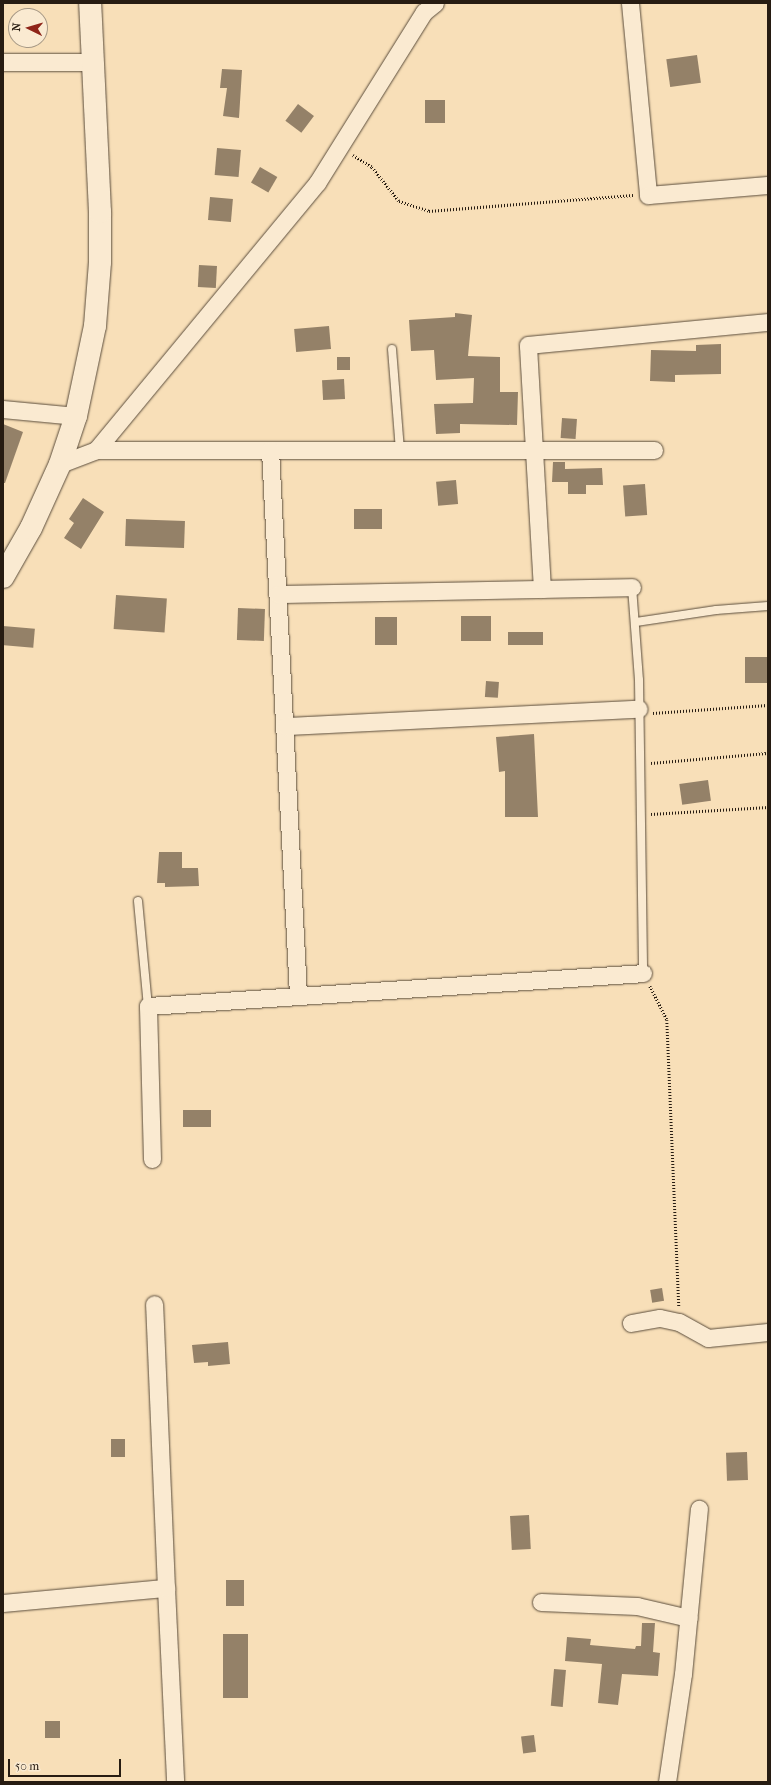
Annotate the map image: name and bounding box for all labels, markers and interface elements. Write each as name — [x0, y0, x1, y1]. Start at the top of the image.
north arrow — [8, 8, 48, 48]
text: N — [10, 22, 23, 32]
scale bar — [10, 1751, 123, 1777]
text: 50 m — [15, 1759, 39, 1773]

